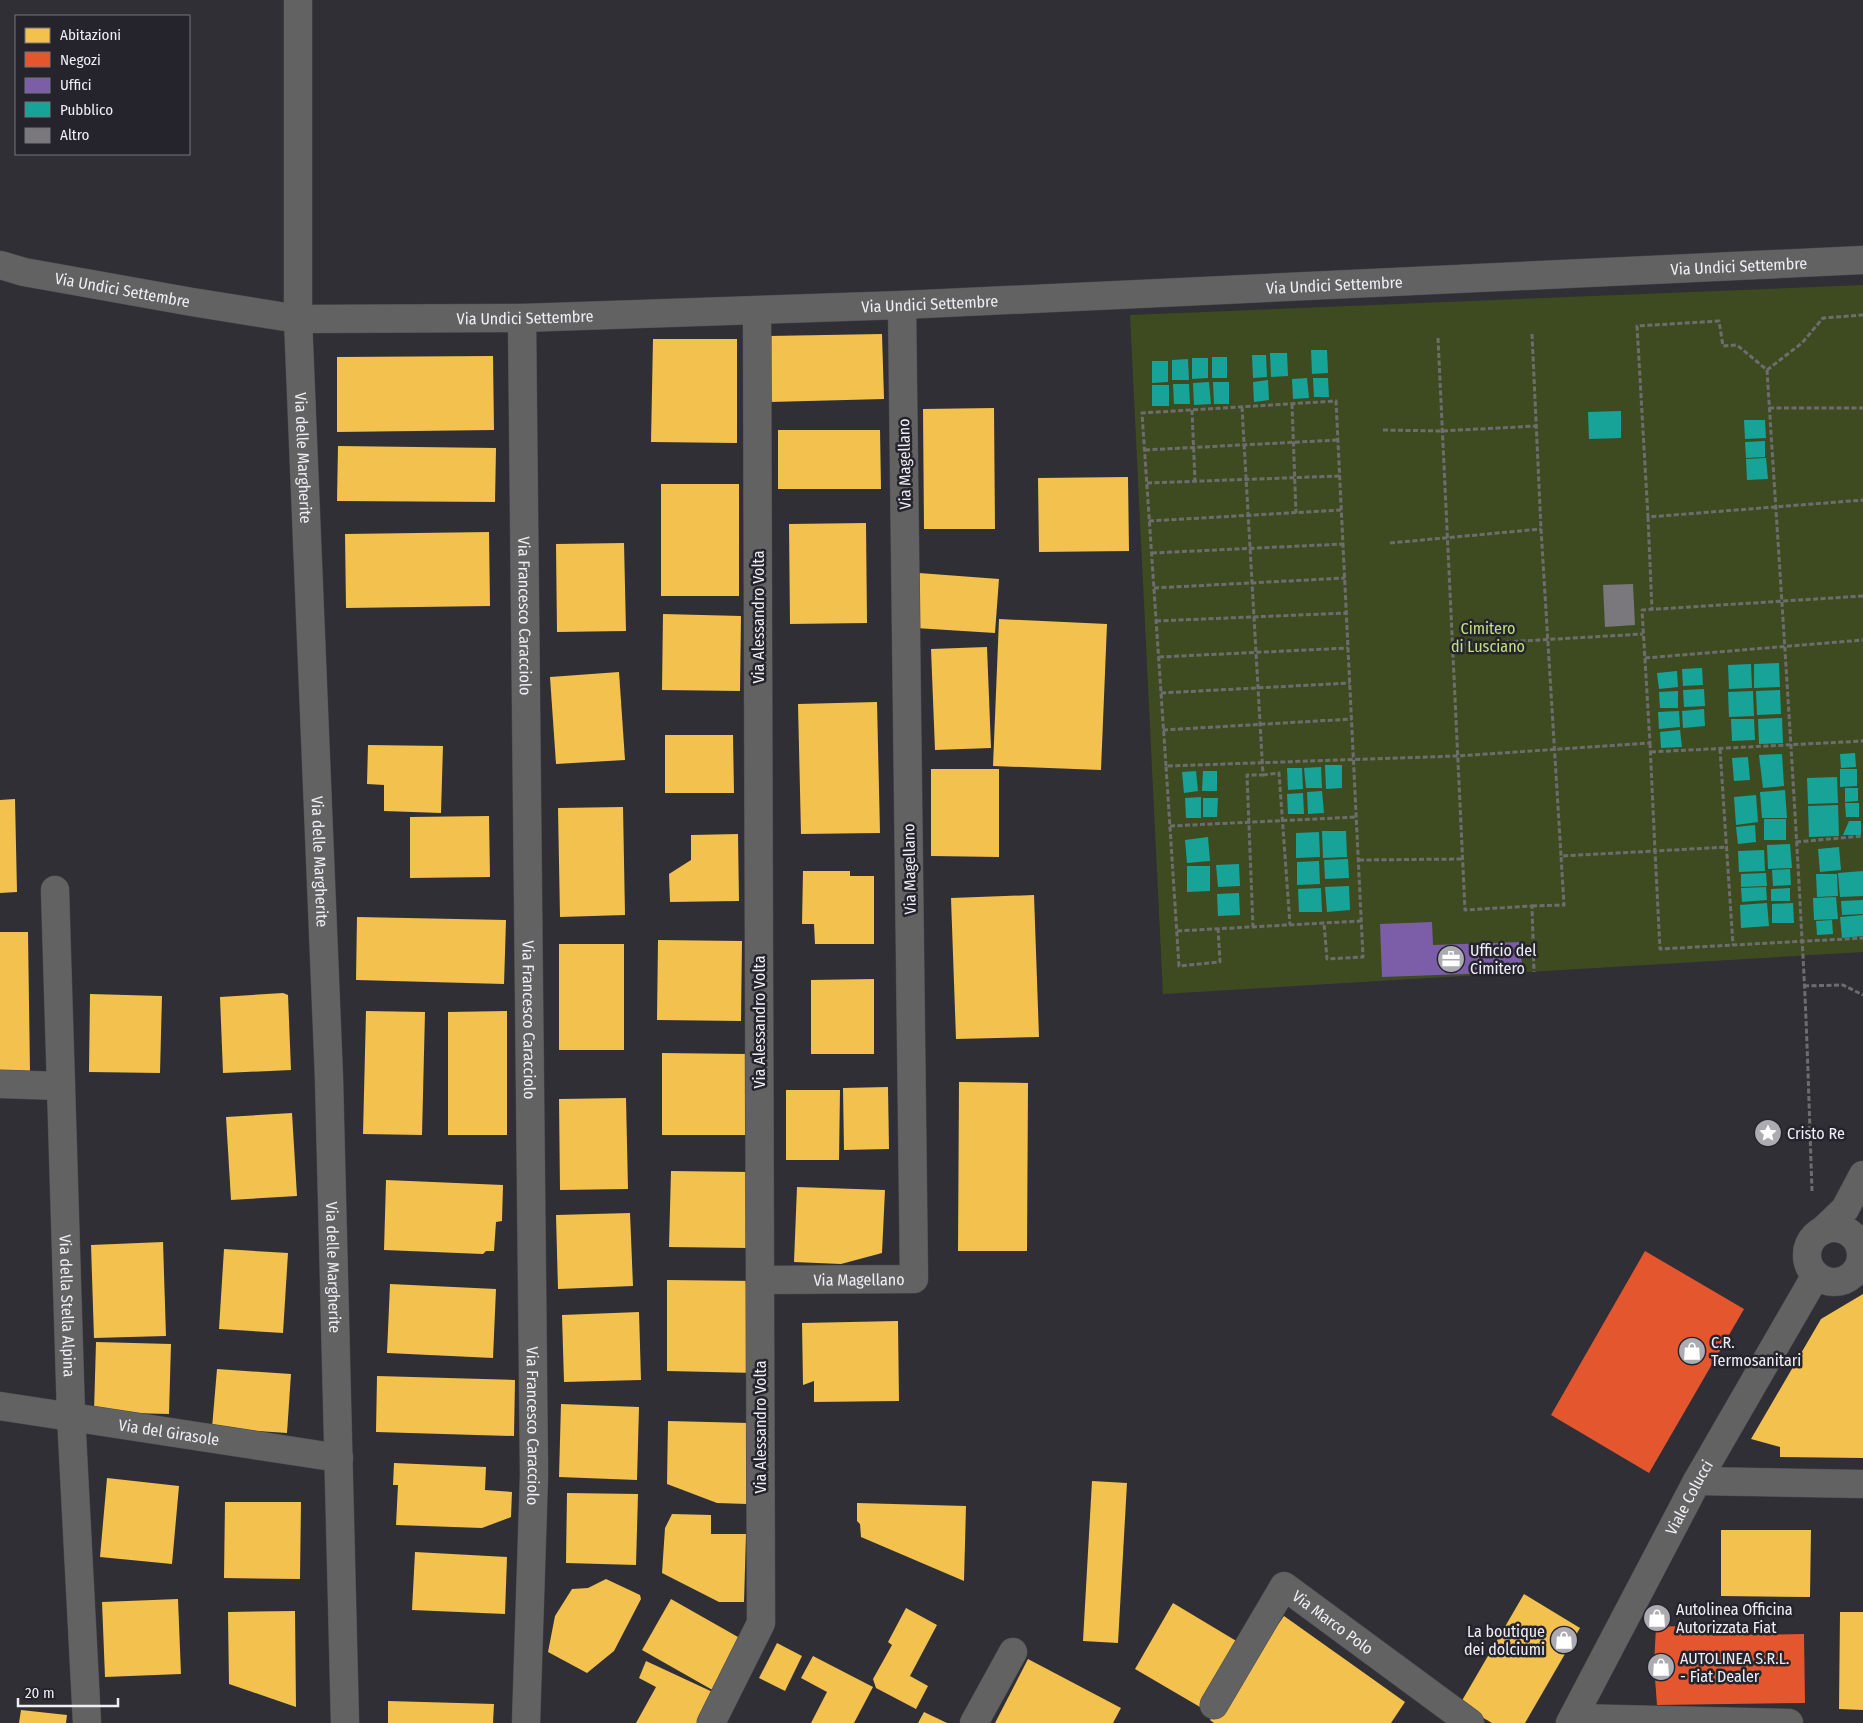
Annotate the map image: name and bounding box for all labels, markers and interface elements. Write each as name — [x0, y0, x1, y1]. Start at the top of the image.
legend — [15, 15, 190, 155]
text: Abitazioni — [60, 26, 121, 44]
text: Negozi — [60, 51, 101, 69]
text: Uffici — [60, 76, 91, 94]
text: Pubblico — [60, 101, 113, 119]
text: Altro — [60, 126, 90, 144]
street label: Via Undici Settembre — [1670, 254, 1808, 279]
street label: Via Undici Settembre — [53, 269, 191, 311]
street label: Via Undici Settembre — [1266, 273, 1403, 298]
street label: Via Undici Settembre — [861, 292, 999, 316]
street label: Via Undici Settembre — [457, 307, 594, 328]
street label: Via delle Margherite — [291, 392, 315, 524]
street label: Via Magellano — [894, 418, 915, 510]
street label: Via Francesco Caracciolo — [514, 536, 535, 696]
street label: Via Alessandro Volta — [749, 550, 768, 684]
park label: Cimitero di Lusciano — [1451, 619, 1525, 656]
street label: Via delle Margherite — [307, 796, 332, 928]
street label: Via Magellano — [899, 823, 920, 915]
street label: Via Francesco Caracciolo — [518, 940, 539, 1099]
place label: Ufficio del Cimitero — [1470, 941, 1536, 978]
office icon: Ufficio del Cimitero — [1436, 944, 1466, 974]
street label: Via Alessandro Volta — [750, 955, 769, 1089]
place icon: Cristo Re — [1753, 1118, 1783, 1148]
place label: Cristo Re — [1787, 1124, 1845, 1143]
street label: Via delle Margherite — [322, 1201, 344, 1333]
street label: Via della Stella Alpina — [56, 1234, 79, 1378]
street label: Via Magellano — [813, 1270, 905, 1290]
place label: C.R. Termosanitari — [1711, 1333, 1801, 1370]
shop icon: C.R. Termosanitari — [1677, 1336, 1707, 1366]
street label: Via Francesco Caracciolo — [523, 1346, 543, 1506]
street label: Via Alessandro Volta — [751, 1360, 770, 1494]
street label: Via del Girasole — [117, 1415, 221, 1450]
street label: Viale Colucci — [1661, 1457, 1717, 1538]
street label: Via Marco Polo — [1289, 1586, 1377, 1659]
place label: Autolinea Officina Autorizzata Fiat — [1676, 1600, 1793, 1637]
shop icon: Autolinea Officina Autorizzata Fiat — [1642, 1603, 1672, 1633]
place label: La boutique dei dolciumi — [1464, 1622, 1545, 1659]
shop icon: La boutique dei dolciumi — [1549, 1625, 1579, 1655]
place label: AUTOLINEA S.R.L. - Fiat Dealer — [1680, 1649, 1789, 1686]
shop icon: AUTOLINEA S.R.L. - Fiat Dealer — [1646, 1652, 1676, 1682]
scale bar — [18, 1676, 118, 1708]
text: 20 m — [25, 1684, 55, 1702]

